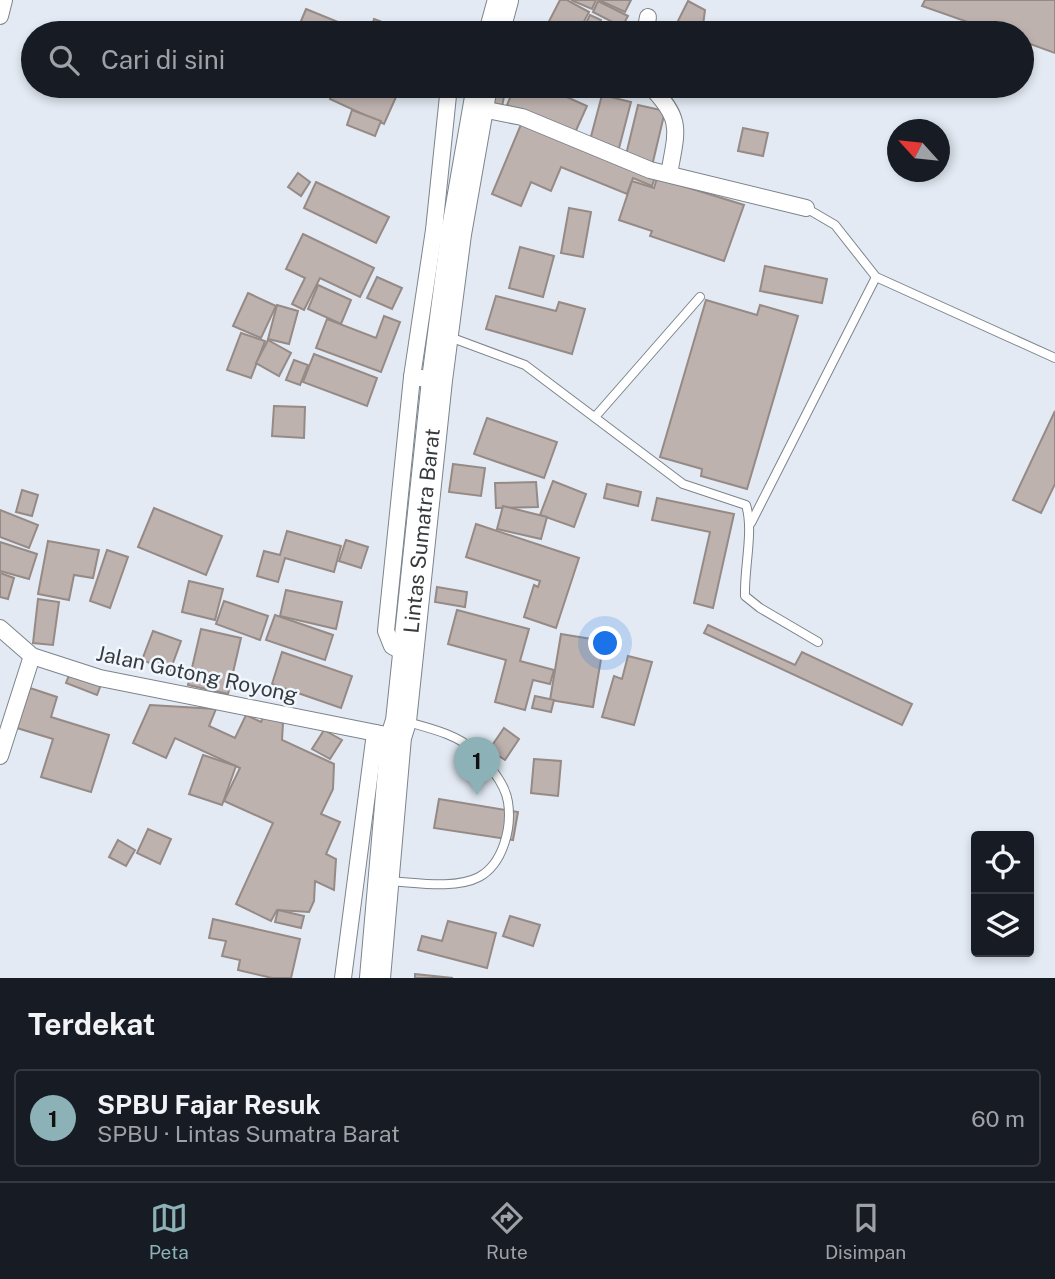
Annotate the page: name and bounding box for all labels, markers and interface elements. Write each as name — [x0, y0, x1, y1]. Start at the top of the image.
search box — [21, 21, 1034, 98]
icon: search — [45, 41, 83, 79]
text: Cari di sini — [101, 44, 225, 75]
north arrow — [887, 119, 950, 182]
street label: Lintas Sumatra Barat — [398, 427, 444, 634]
your location — [588, 626, 622, 660]
street label: Jalan Gotong Royong — [94, 640, 300, 708]
pin: 1 — [454, 737, 500, 795]
map controls — [971, 831, 1034, 957]
button: locate — [971, 831, 1034, 894]
button: layers — [971, 894, 1034, 957]
text: Terdekat — [28, 1006, 155, 1042]
text: SPBU Fajar Resuk — [97, 1089, 321, 1120]
text: 1 — [48, 1105, 58, 1132]
text: 60 m — [971, 1105, 1025, 1132]
text: SPBU · Lintas Sumatra Barat — [97, 1120, 400, 1147]
tab: Peta — [149, 1199, 189, 1263]
tab: Rute — [486, 1199, 528, 1263]
tab: Disimpan — [825, 1199, 906, 1263]

